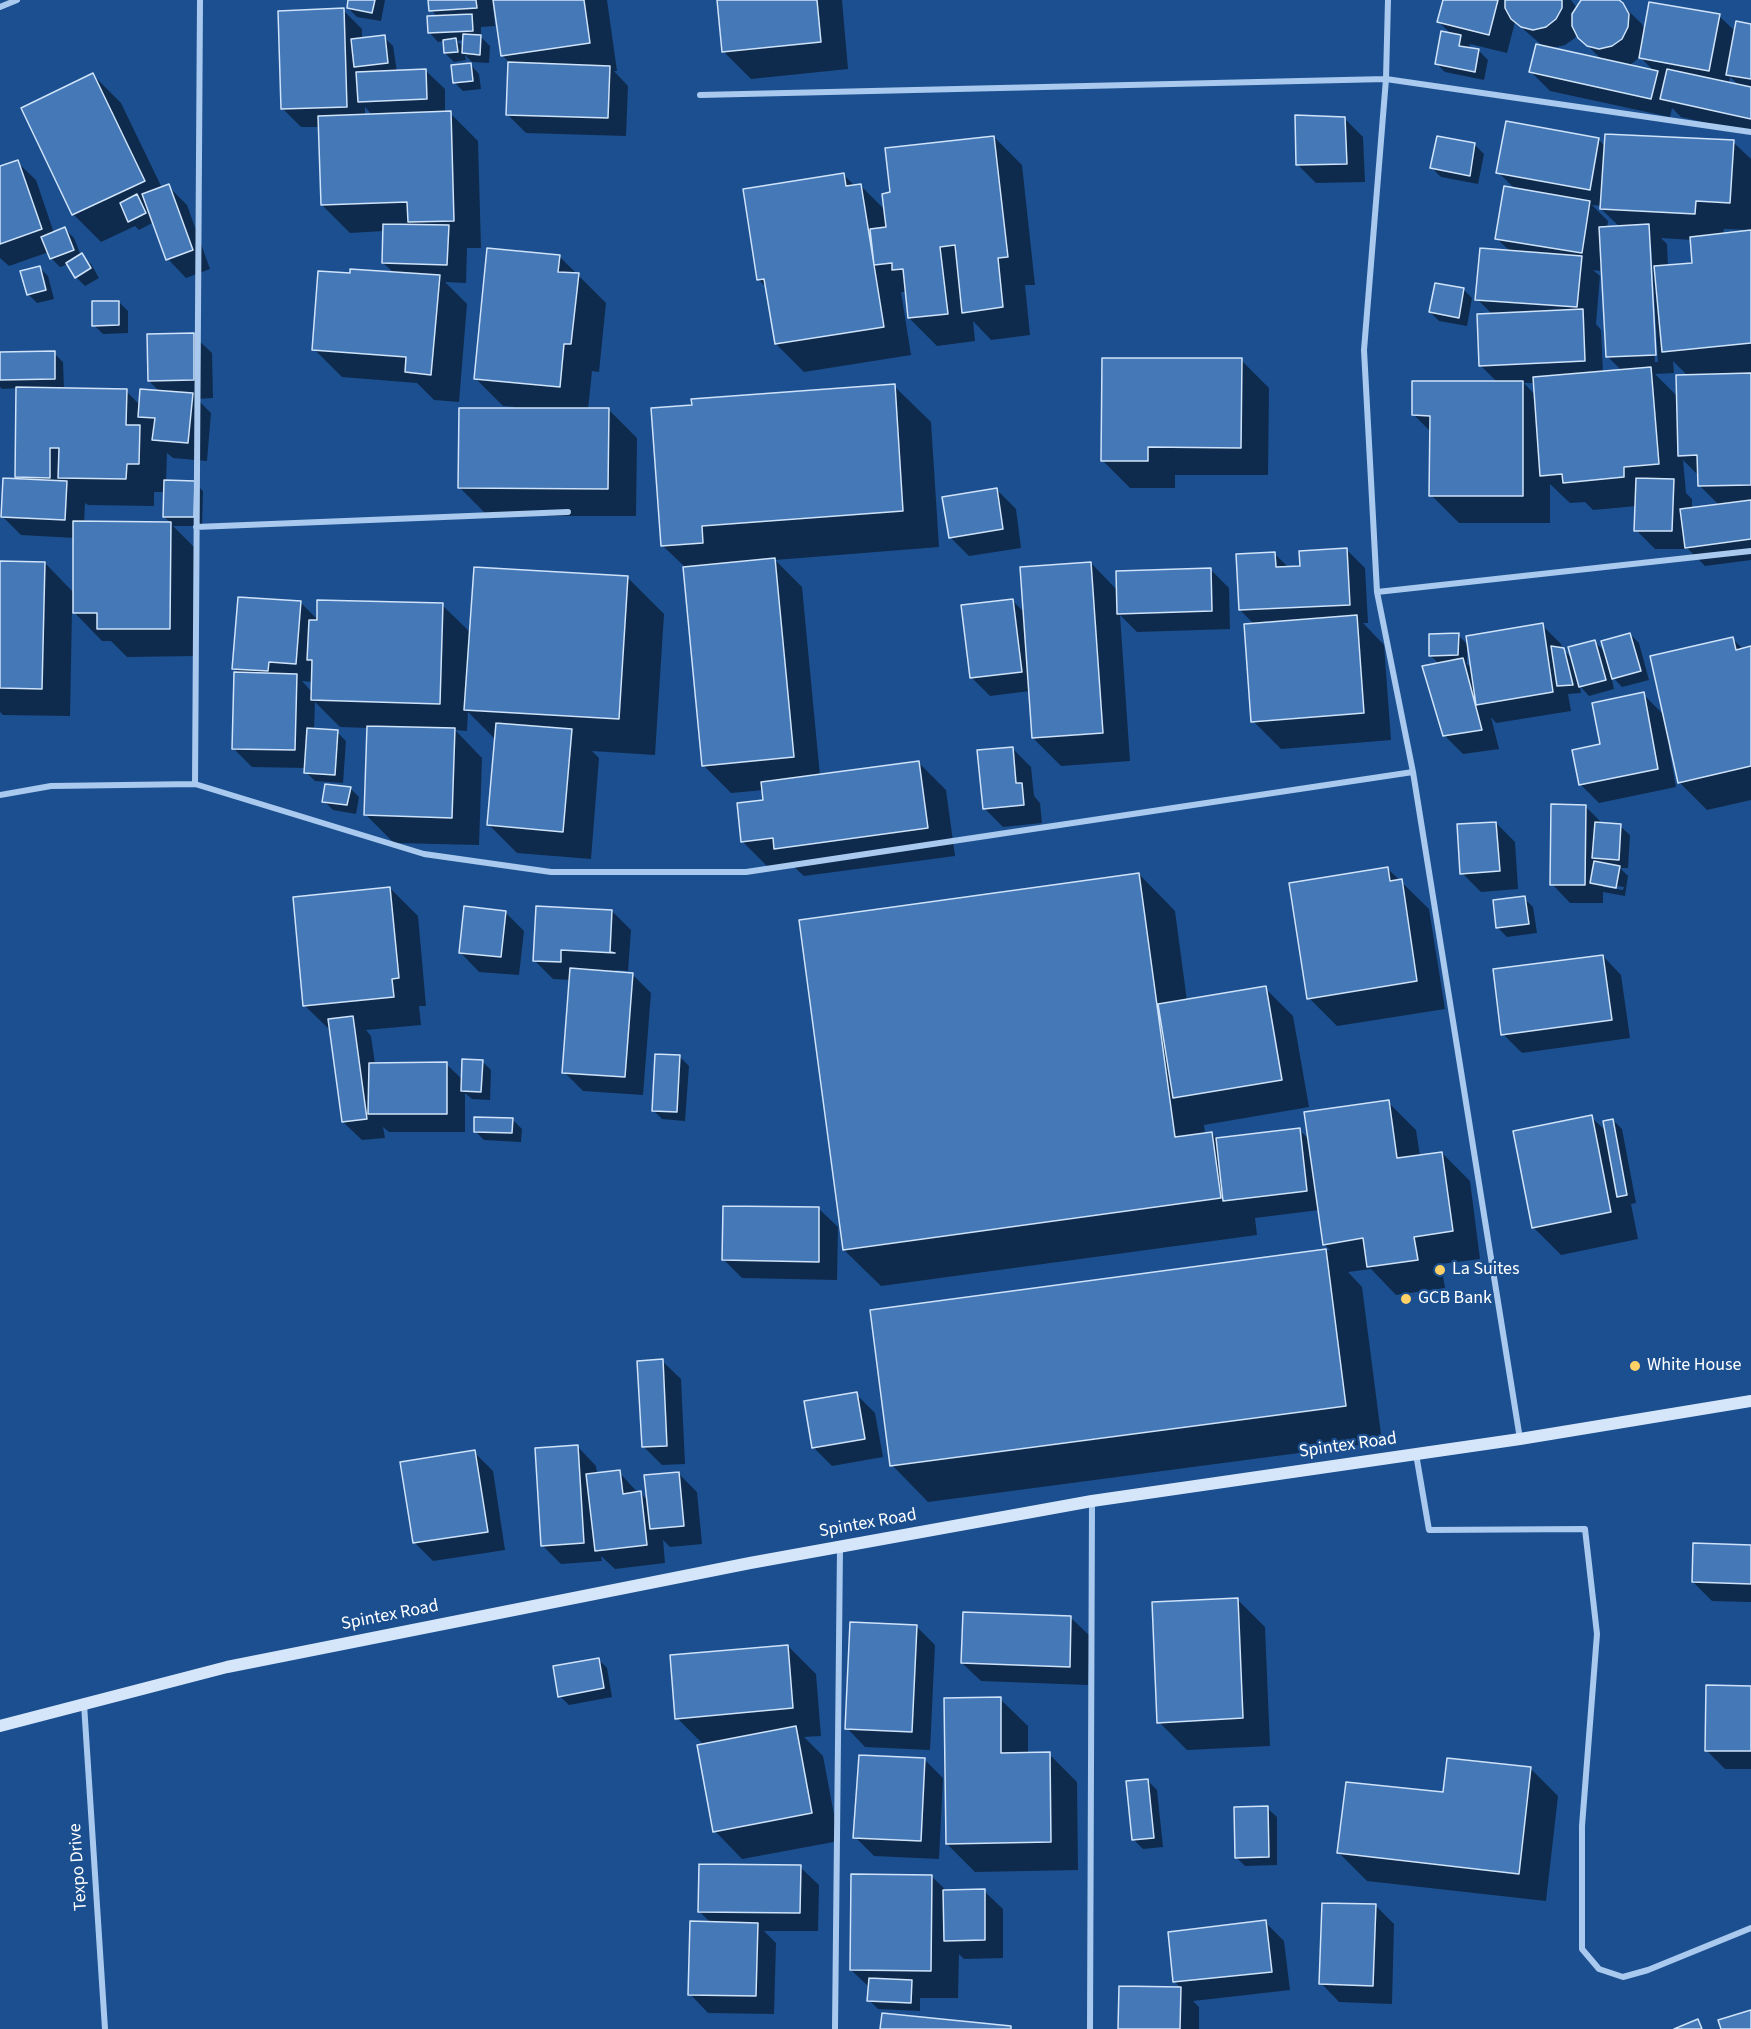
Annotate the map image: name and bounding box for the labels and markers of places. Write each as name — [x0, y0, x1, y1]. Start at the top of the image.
place label: La Suites — [1452, 1259, 1520, 1281]
marker: La Suites — [1433, 1263, 1447, 1277]
place label: GCB Bank — [1418, 1288, 1492, 1310]
marker: GCB Bank — [1399, 1292, 1413, 1306]
place label: White House — [1647, 1355, 1741, 1377]
marker: White House — [1628, 1359, 1642, 1373]

